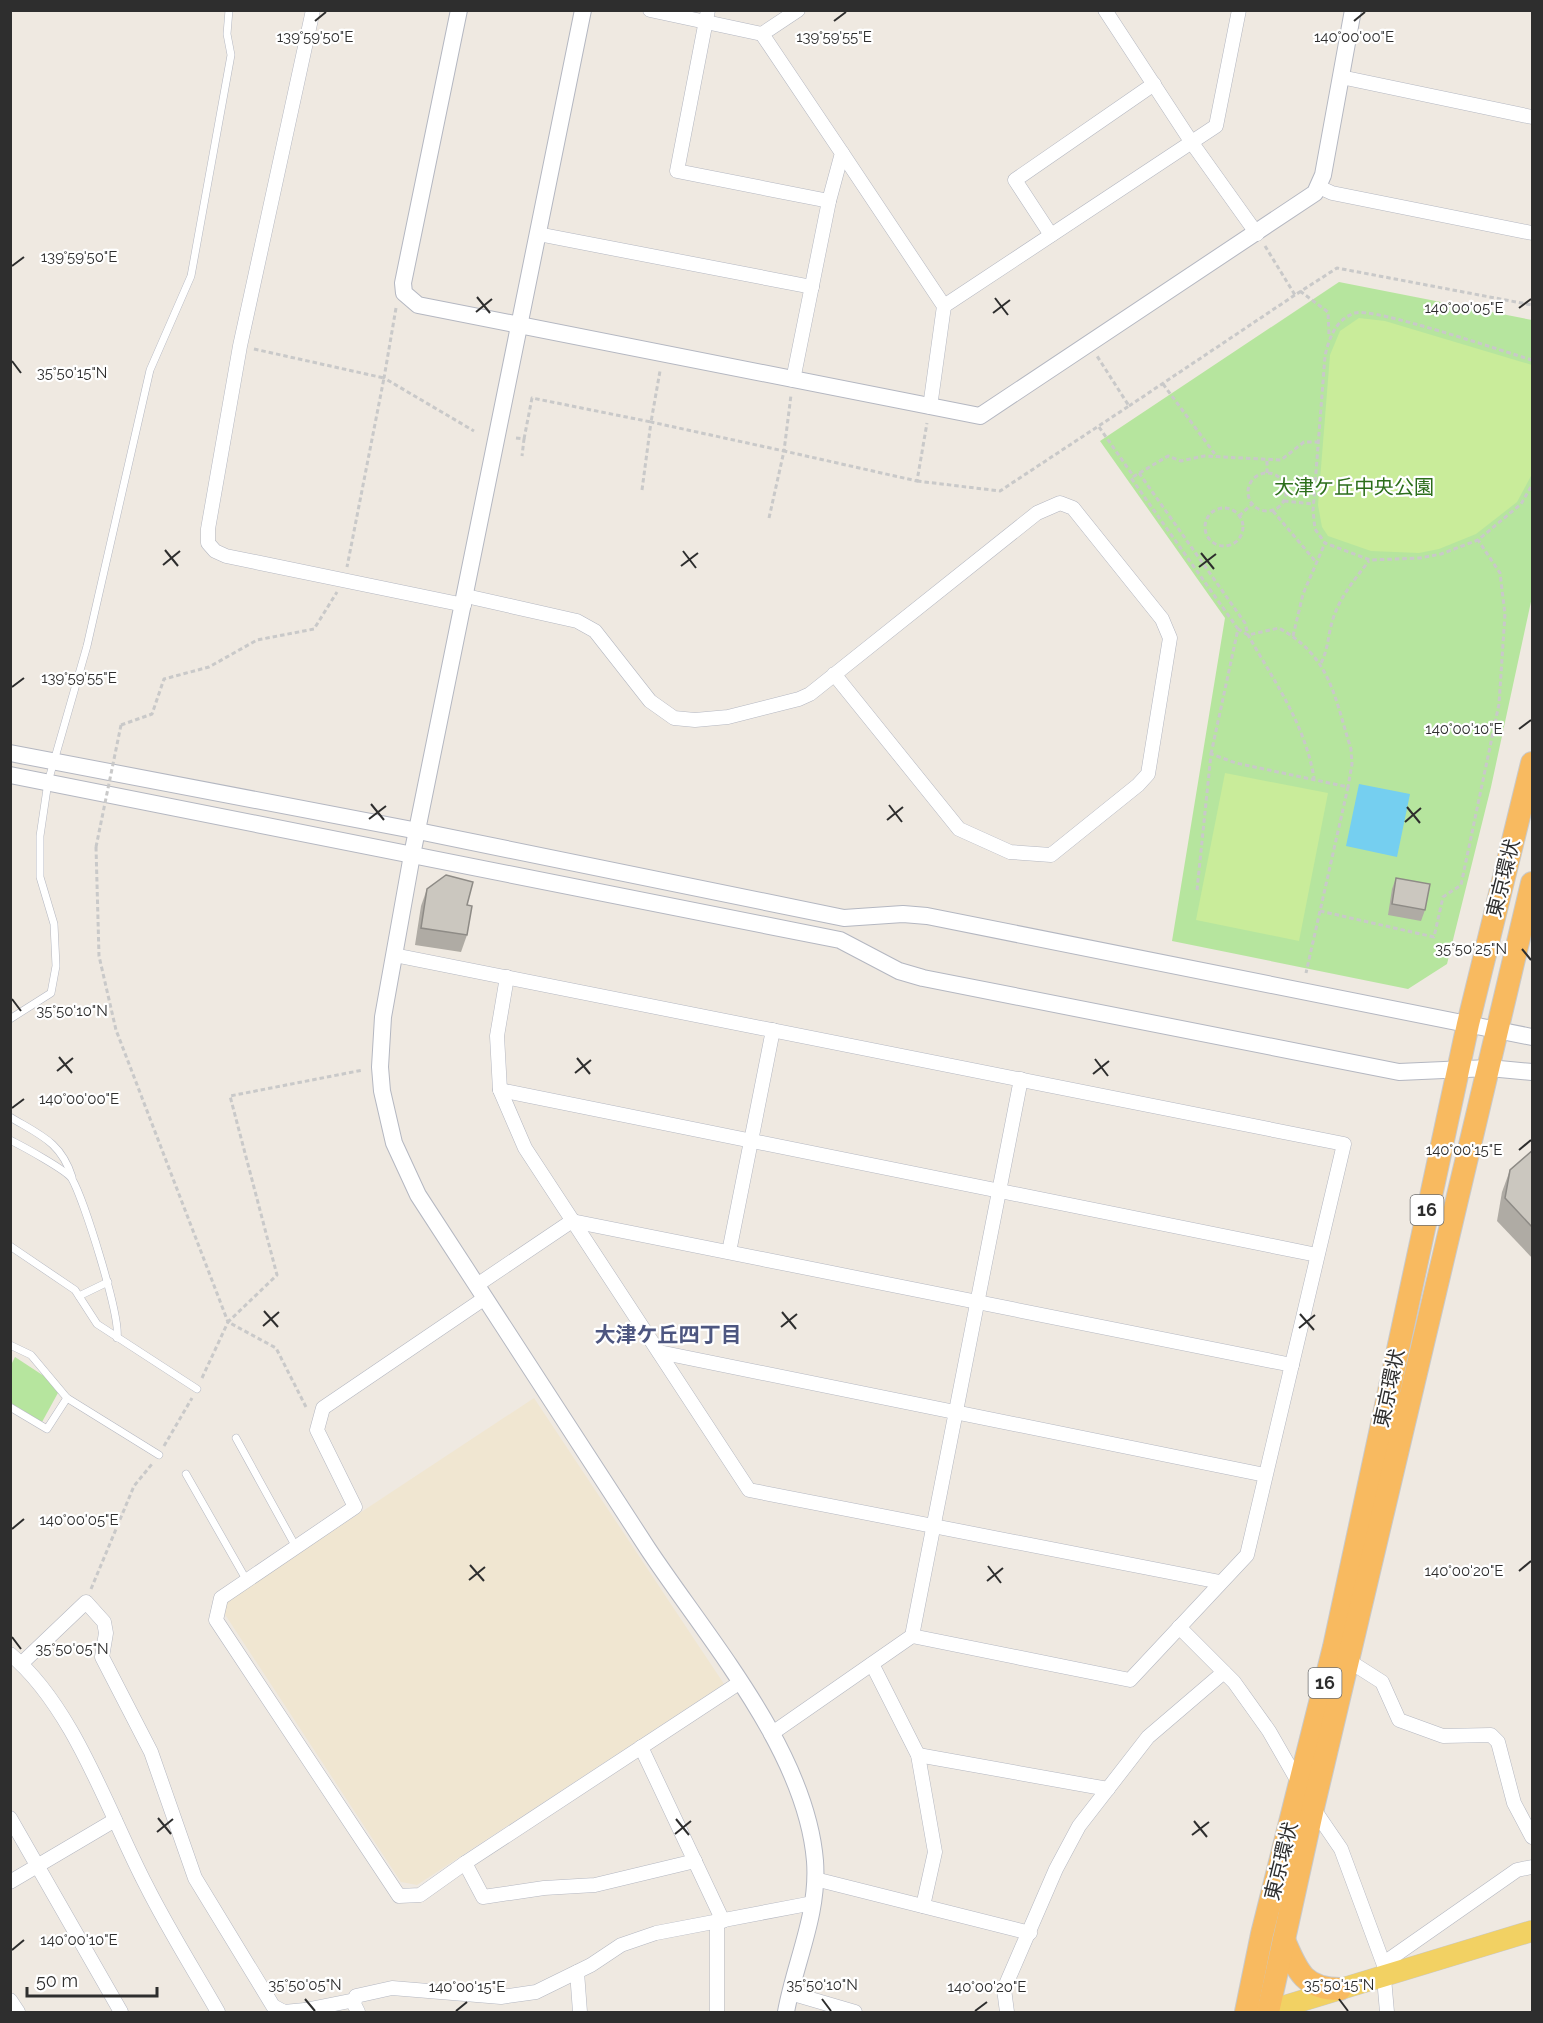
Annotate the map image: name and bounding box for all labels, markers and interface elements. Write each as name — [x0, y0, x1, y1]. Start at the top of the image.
text: 139°59'50"E — [277, 28, 353, 46]
text: 139°59'55"E — [796, 28, 872, 46]
text: 140°00'00"E — [1314, 28, 1394, 46]
text: 139°59'50"E — [41, 248, 117, 266]
text: 140°00'05"E — [1424, 299, 1504, 317]
text: 35°50'15"N — [37, 364, 107, 382]
park label: 大津ケ丘中央公園 — [1274, 475, 1434, 499]
text: 139°59'55"E — [41, 669, 117, 687]
text: 140°00'10"E — [1425, 720, 1503, 738]
street label: 東京環状 — [1482, 836, 1524, 920]
text: 35°50'25"N — [1435, 940, 1507, 958]
text: 35°50'10"N — [36, 1002, 108, 1020]
text: 140°00'00"E — [39, 1090, 119, 1108]
text: 140°00'15"E — [1426, 1141, 1502, 1159]
road number: 16 — [1410, 1195, 1444, 1225]
district label: 大津ケ丘四丁目 — [595, 1322, 742, 1347]
street label: 東京環状 — [1369, 1346, 1409, 1430]
text: 140°00'05"E — [39, 1511, 119, 1529]
text: 140°00'20"E — [1425, 1562, 1503, 1580]
text: 35°50'05"N — [35, 1640, 109, 1658]
road number: 16 — [1308, 1668, 1342, 1698]
street label: 東京環状 — [1260, 1819, 1302, 1903]
text: 140°00'10"E — [40, 1931, 118, 1949]
scale bar — [27, 1960, 158, 1998]
text: 50 m — [36, 1970, 78, 1991]
text: 35°50'05"N — [268, 1976, 342, 1994]
text: 35°50'10"N — [786, 1976, 858, 1994]
text: 35°50'15"N — [1304, 1976, 1374, 1994]
text: 140°00'15"E — [429, 1978, 505, 1996]
text: 140°00'20"E — [948, 1978, 1026, 1996]

